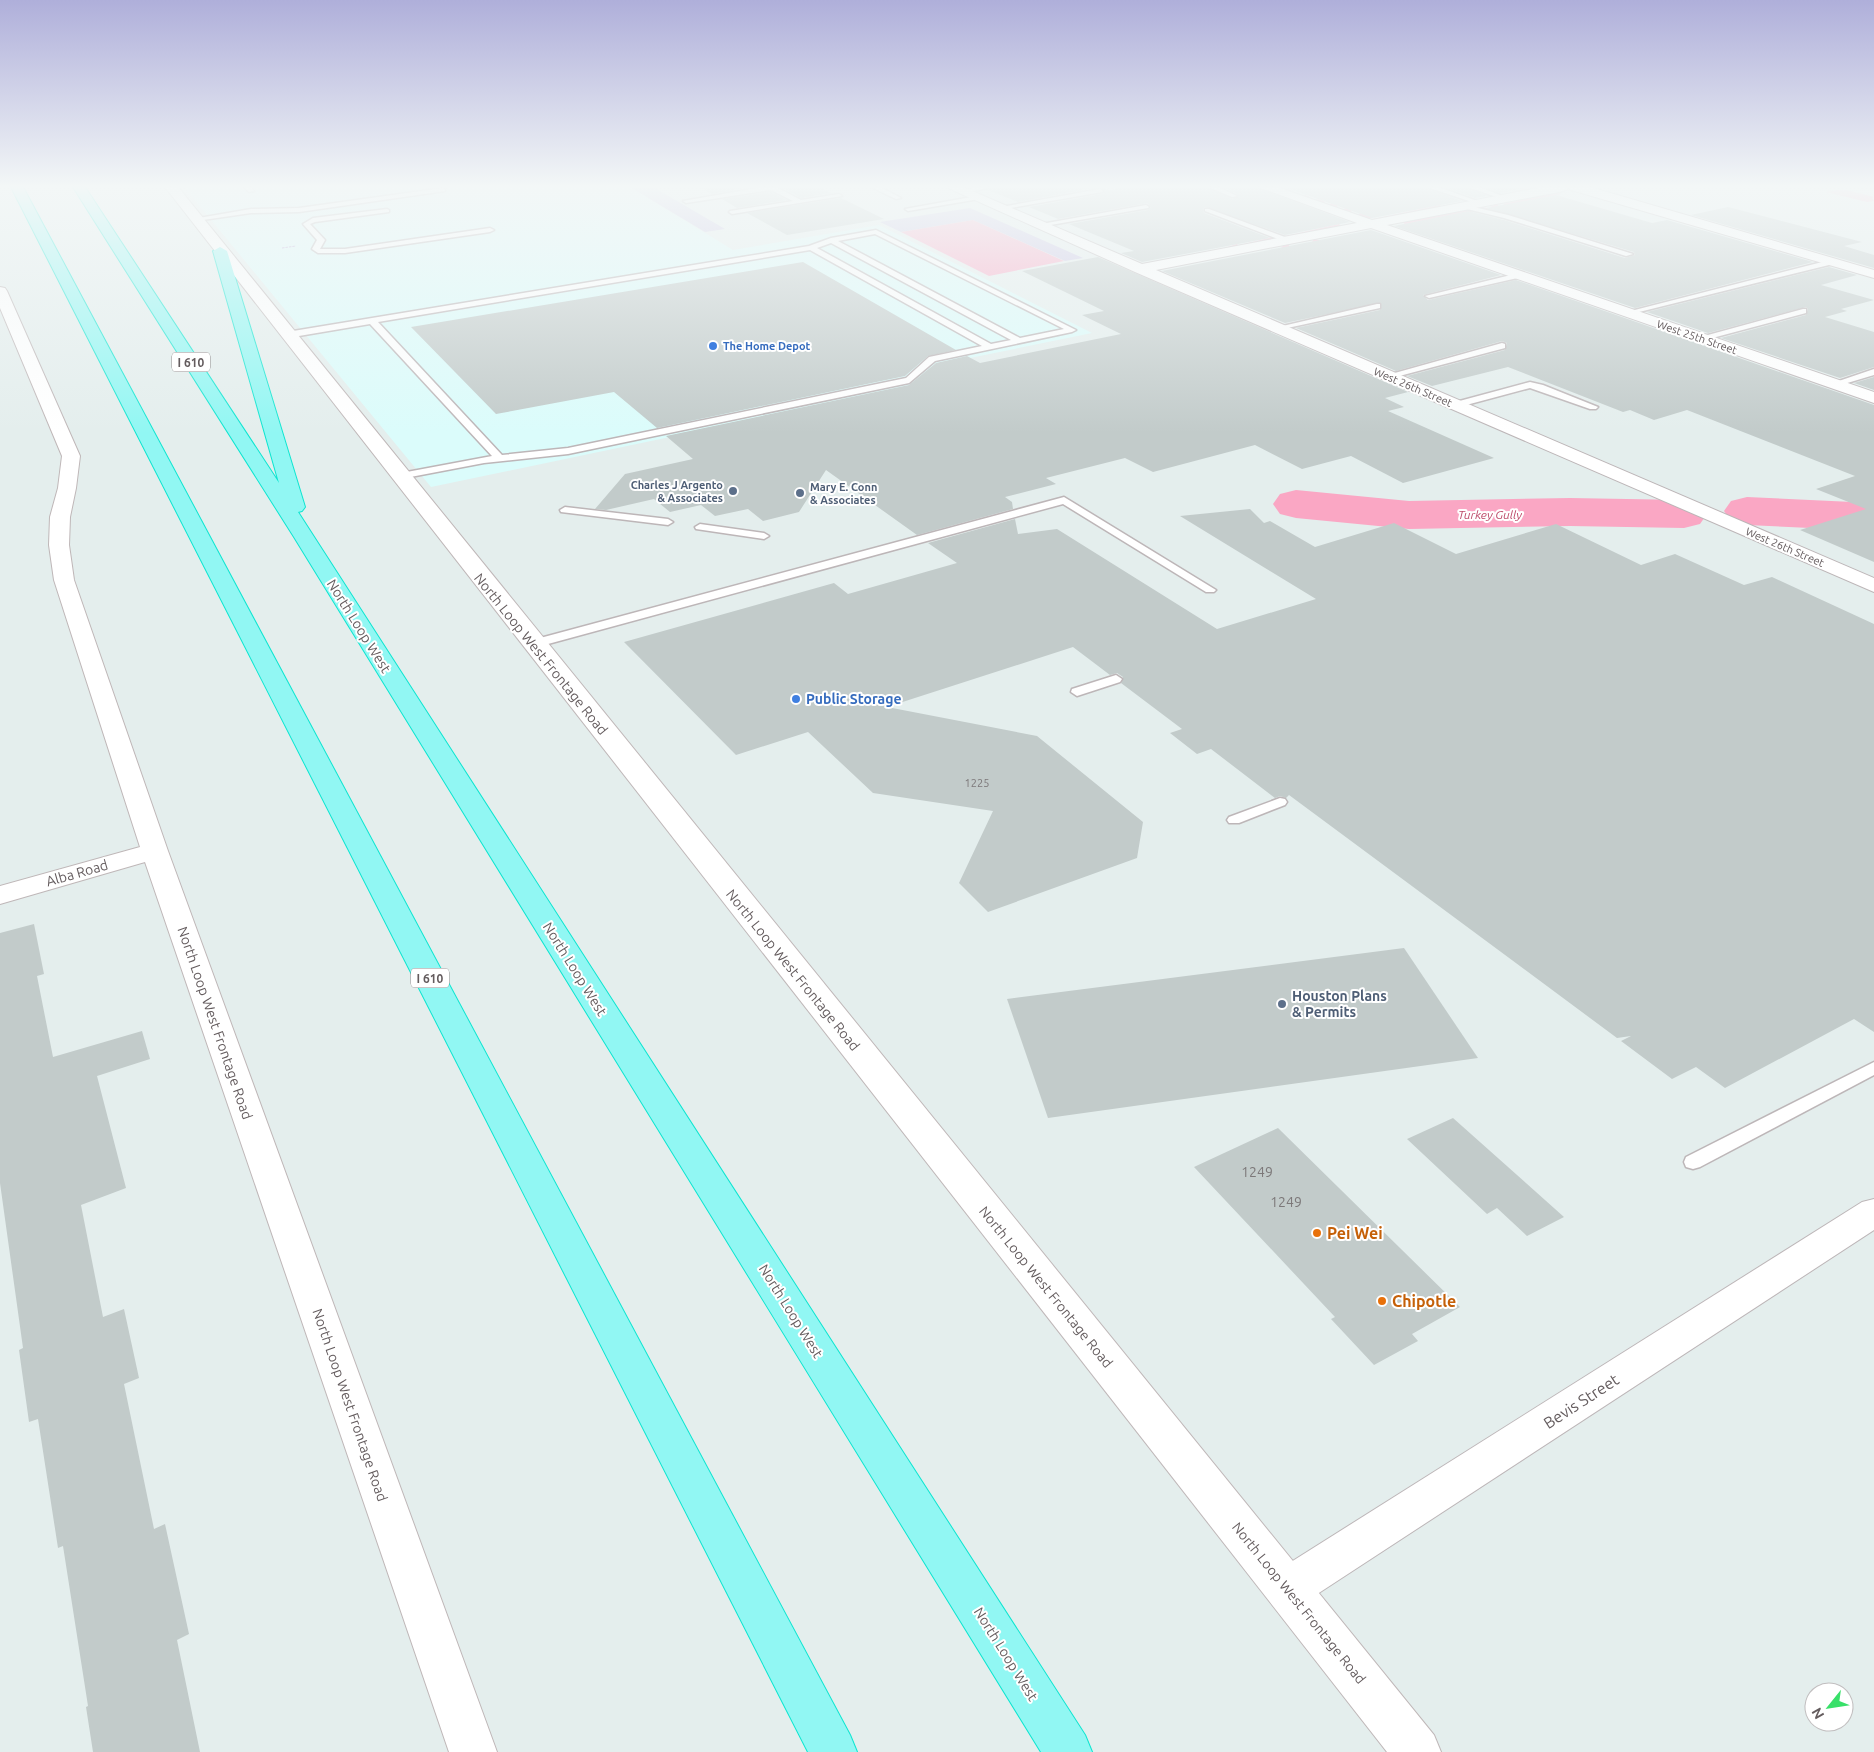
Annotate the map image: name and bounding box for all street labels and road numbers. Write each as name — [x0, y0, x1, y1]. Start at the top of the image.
street label: West 25th Street — [1655, 318, 1739, 357]
road number: I 610 — [172, 352, 210, 372]
street label: West 26th Street — [1372, 365, 1455, 409]
street label: West 26th Street — [1744, 525, 1827, 569]
street label: North Loop West Frontage Road — [471, 570, 611, 738]
street label: North Loop West — [324, 576, 394, 676]
street label: Alba Road — [44, 857, 110, 889]
street label: North Loop West Frontage Road — [723, 886, 863, 1054]
street label: North Loop West — [540, 919, 610, 1019]
street label: North Loop West Frontage Road — [174, 924, 256, 1122]
road number: I 610 — [411, 968, 449, 988]
street label: North Loop West Frontage Road — [976, 1203, 1116, 1371]
street label: North Loop West — [756, 1261, 826, 1361]
street label: North Loop West Frontage Road — [309, 1306, 391, 1504]
street label: Bevis Street — [1540, 1370, 1623, 1432]
street label: North Loop West Frontage Road — [1229, 1519, 1369, 1687]
street label: North Loop West — [971, 1604, 1041, 1704]

